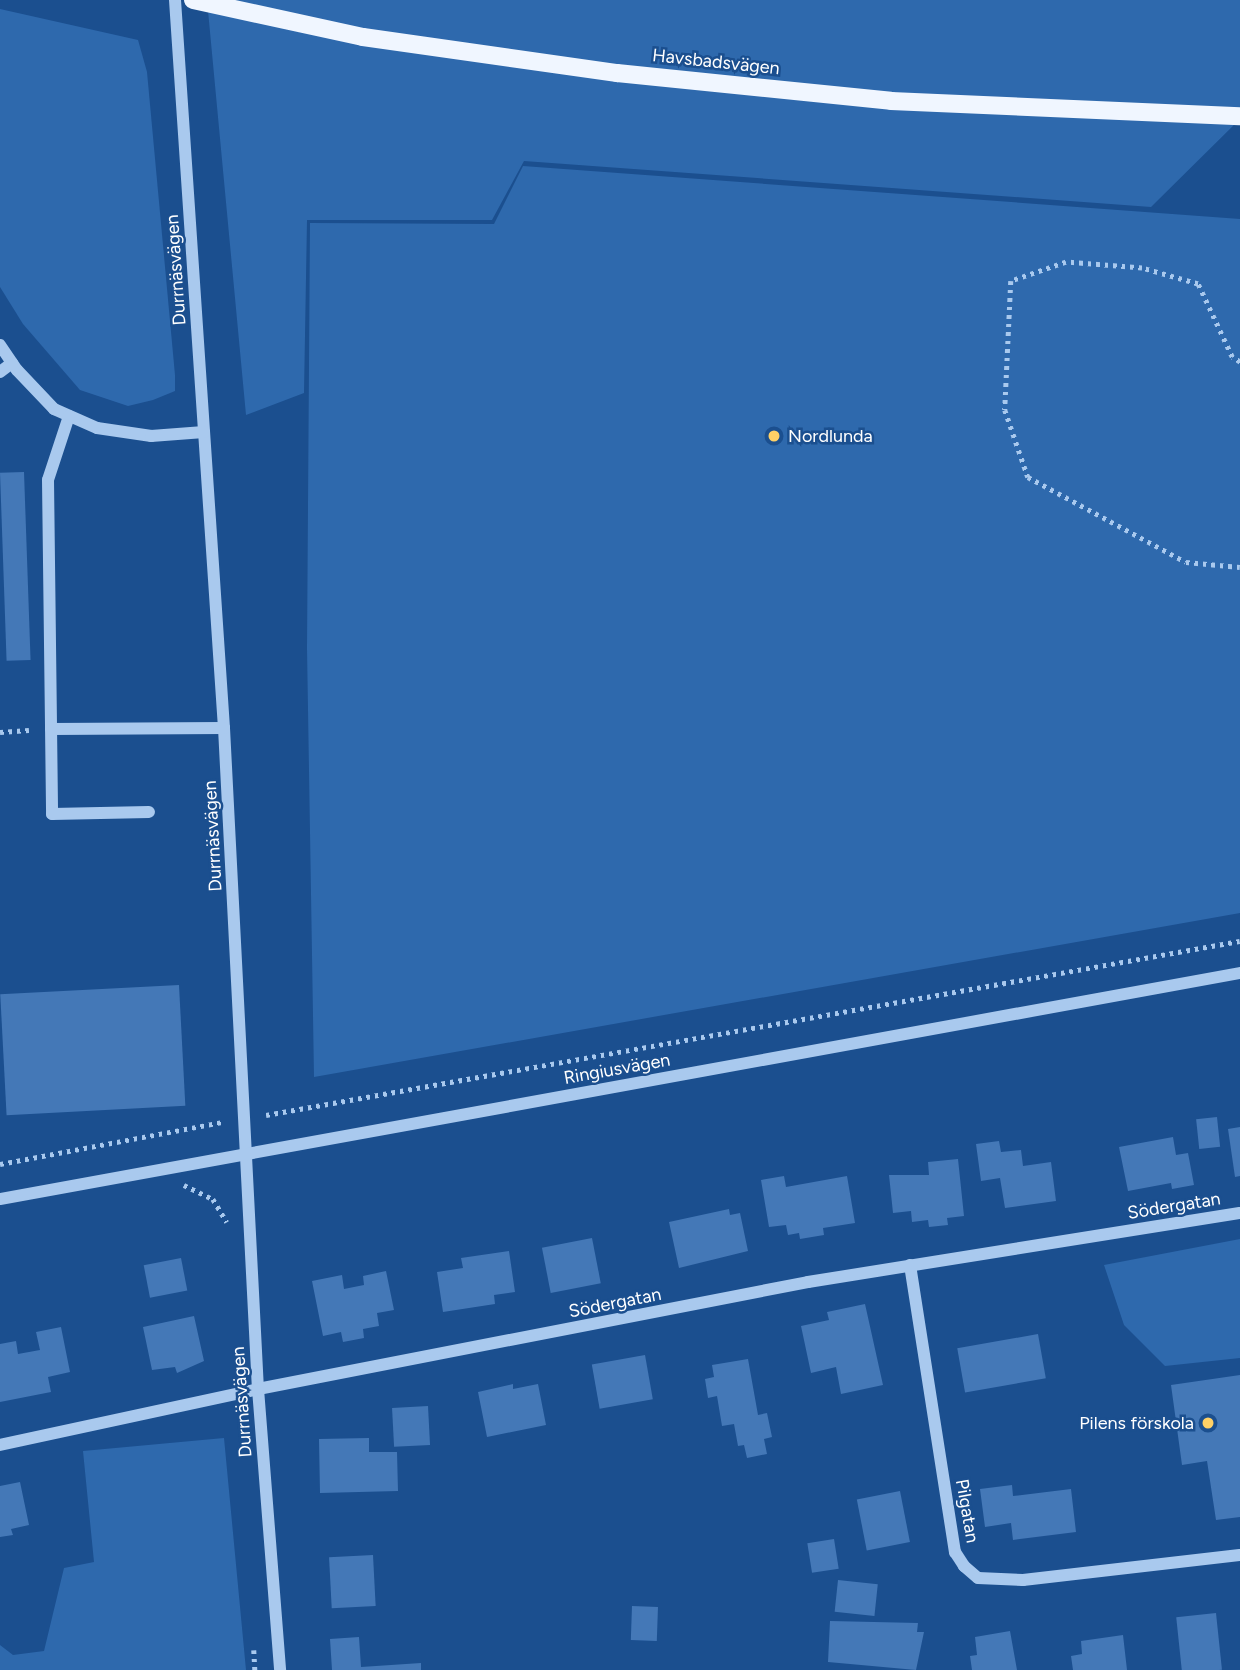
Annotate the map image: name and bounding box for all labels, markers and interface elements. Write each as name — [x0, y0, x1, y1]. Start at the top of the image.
street label: Havsbadsvägen — [651, 45, 781, 79]
street label: Durrnäsvägen — [161, 214, 191, 326]
place label: Nordlunda — [788, 425, 873, 447]
marker: Nordlunda — [766, 428, 782, 444]
street label: Durrnäsvägen — [199, 780, 227, 892]
street label: Ringiusvägen — [562, 1049, 672, 1089]
street label: Södergatan — [1126, 1188, 1222, 1224]
street label: Södergatan — [567, 1283, 663, 1323]
street label: Durrnäsvägen — [227, 1346, 257, 1458]
place label: Pilens förskola — [1079, 1412, 1194, 1434]
marker: Pilens förskola — [1200, 1415, 1216, 1431]
street label: Pilgatan — [951, 1477, 983, 1545]

